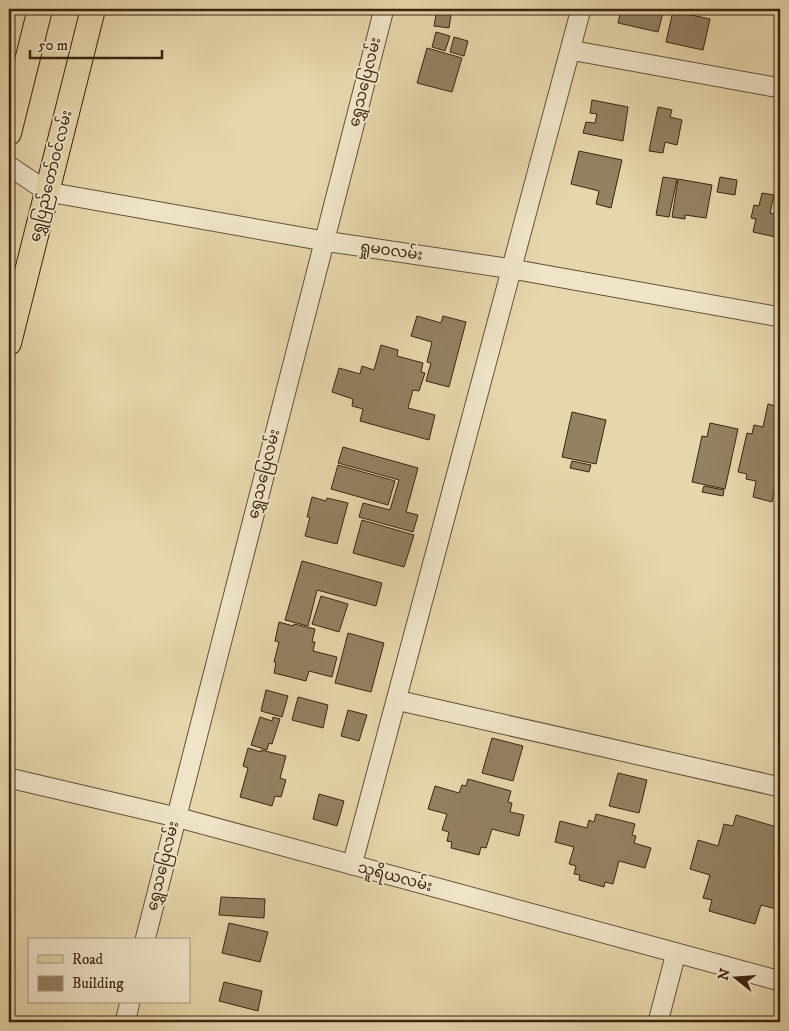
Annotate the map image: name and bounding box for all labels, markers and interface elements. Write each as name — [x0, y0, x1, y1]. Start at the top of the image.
scale bar — [30, 28, 162, 60]
street label: ရွှေသပြေလမ်း — [344, 35, 387, 129]
text: 50 m — [38, 36, 68, 55]
street label: ရွှေပြည်တော်ဝင်လမ်း — [24, 108, 78, 244]
street label: ရှုမဝလမ်း — [358, 236, 424, 267]
street label: ရွှေသပြေလမ်း — [243, 427, 286, 521]
street label: ရွှေသပြေလမ်း — [142, 819, 185, 913]
street label: သူရိယလမ်း — [355, 857, 435, 898]
legend — [28, 938, 190, 1004]
text: Road — [72, 950, 104, 969]
north arrow — [712, 954, 762, 1004]
text: N — [714, 966, 735, 983]
text: Building — [72, 974, 124, 993]

